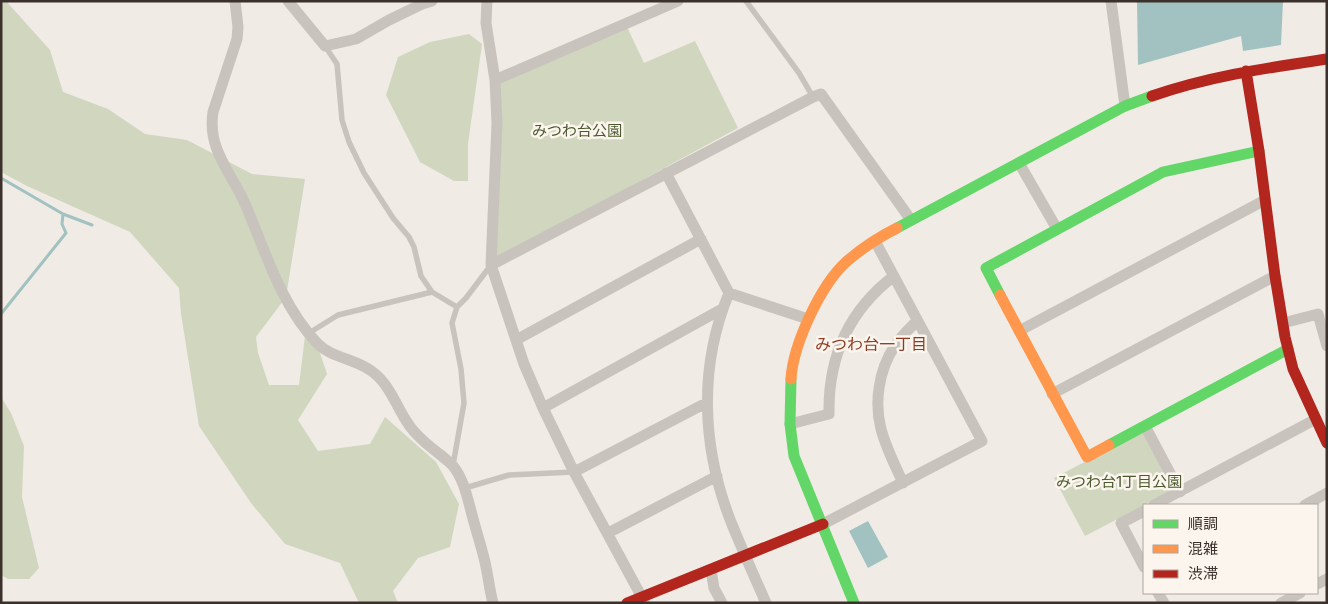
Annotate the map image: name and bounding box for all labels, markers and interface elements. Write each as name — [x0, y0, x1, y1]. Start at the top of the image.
park label: みつわ台公園 — [532, 121, 622, 140]
district label: みつわ台一丁目 — [815, 334, 927, 354]
park label: みつわ台1丁目公園 — [1056, 472, 1182, 491]
legend — [1143, 504, 1318, 594]
text: 順調 — [1188, 514, 1218, 533]
text: 混雑 — [1188, 539, 1218, 558]
text: 渋滞 — [1188, 564, 1218, 583]

